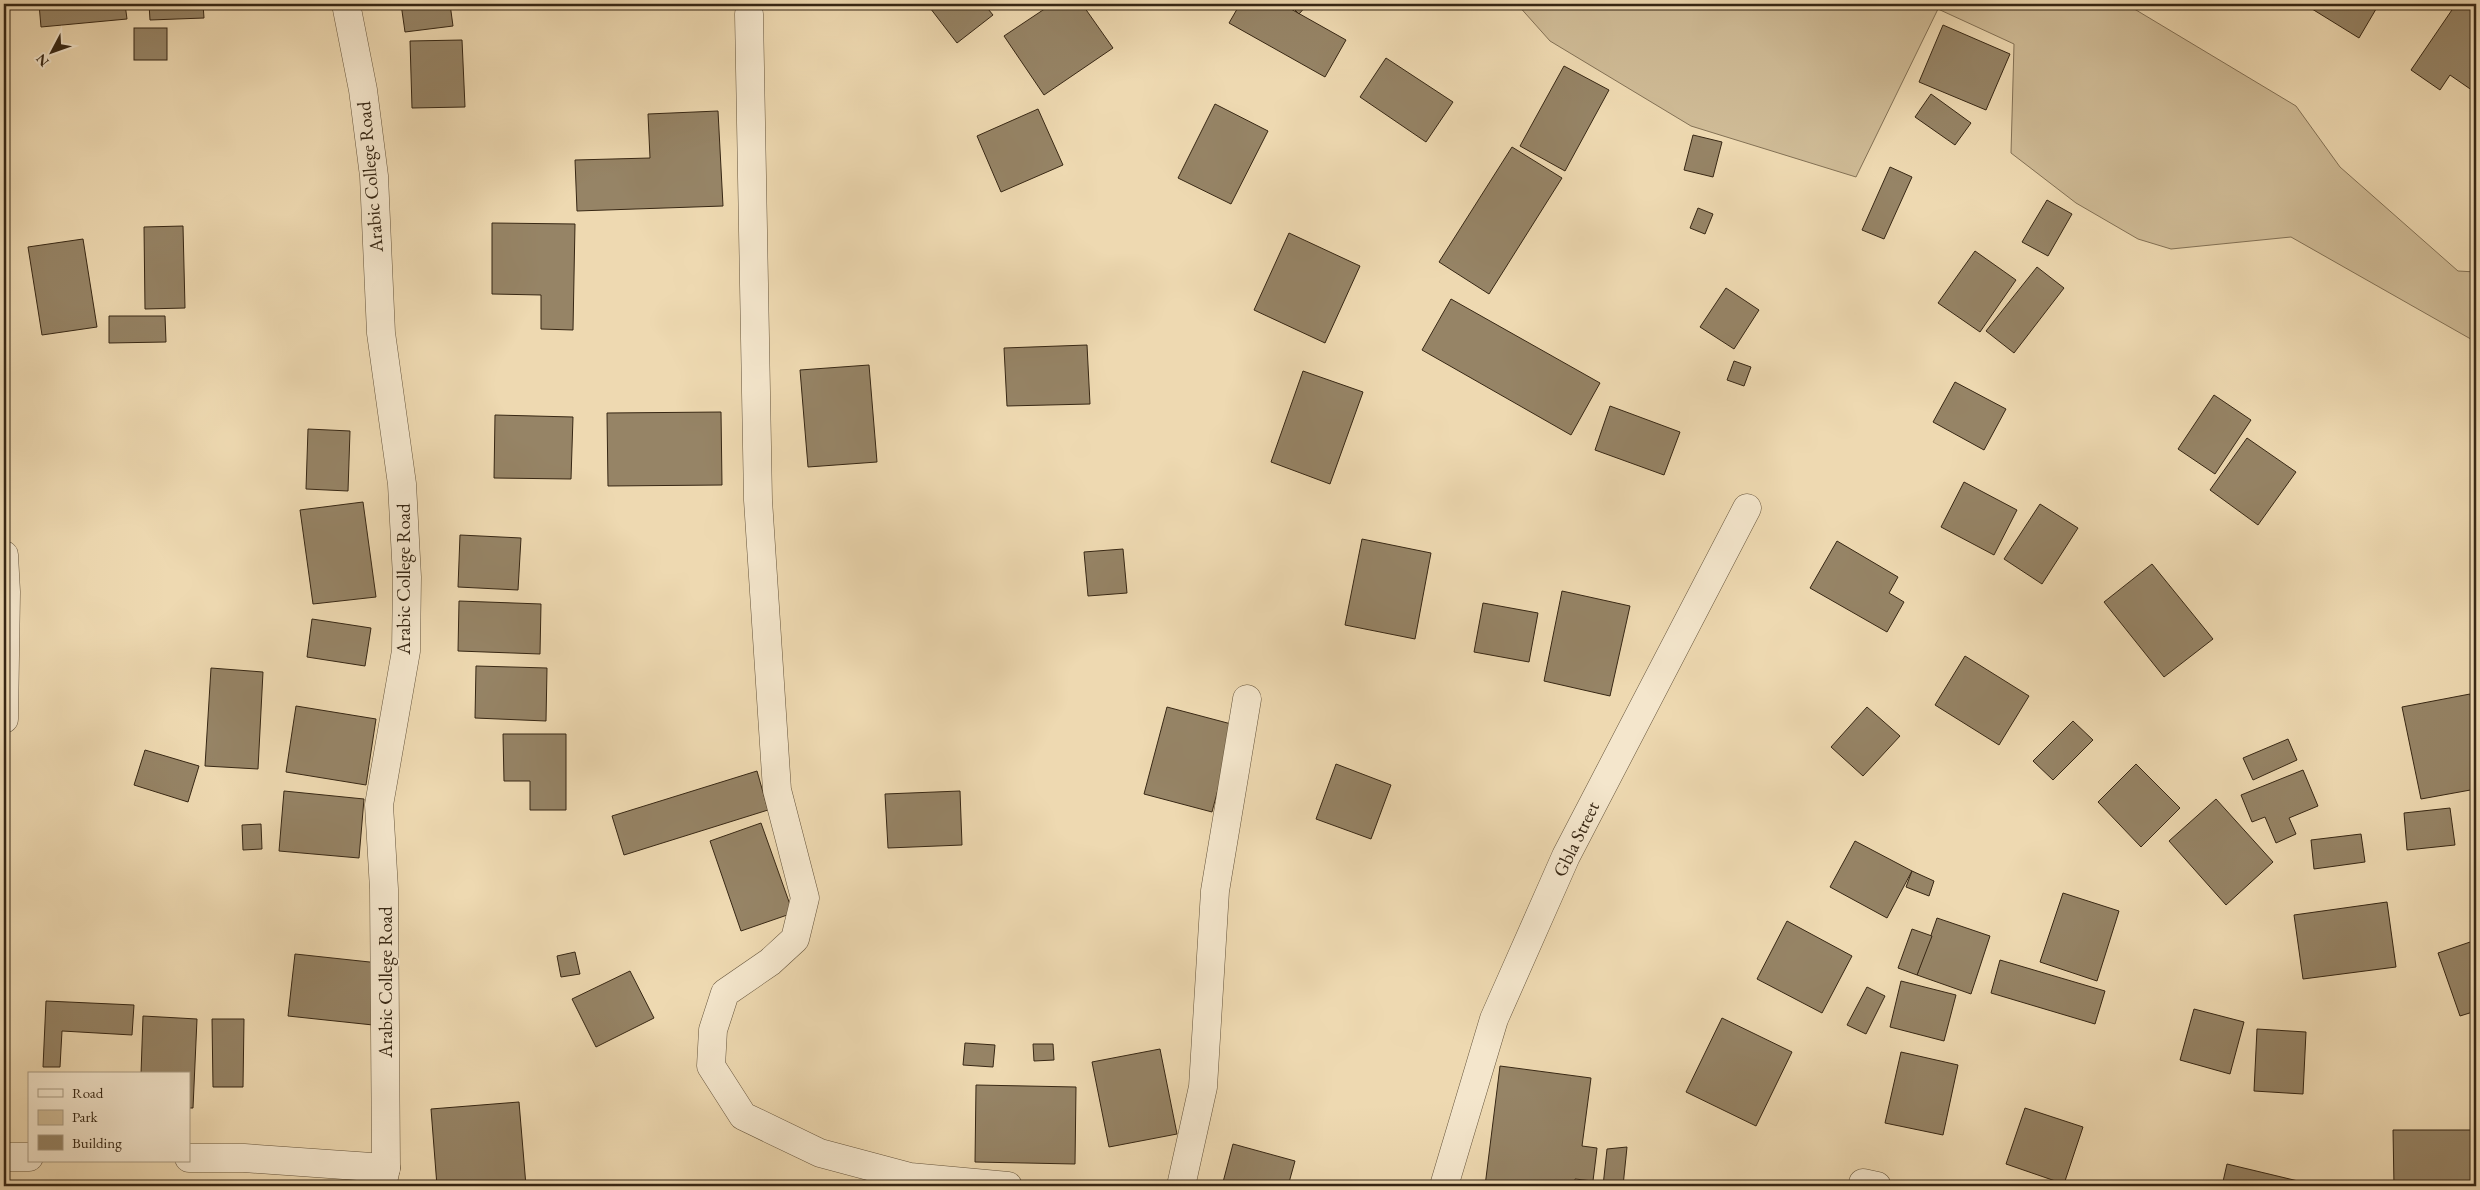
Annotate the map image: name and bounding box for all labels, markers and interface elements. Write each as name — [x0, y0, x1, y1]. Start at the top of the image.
north arrow — [28, 28, 78, 78]
text: N — [31, 50, 53, 71]
street label: Arabic College Road — [351, 100, 389, 255]
street label: Arabic College Road — [391, 503, 416, 656]
street label: Gbla Street — [1547, 797, 1605, 881]
street label: Arabic College Road — [373, 906, 398, 1059]
legend — [28, 1072, 190, 1162]
text: Road — [72, 1083, 104, 1102]
text: Park — [72, 1107, 99, 1126]
text: Building — [72, 1133, 122, 1152]

